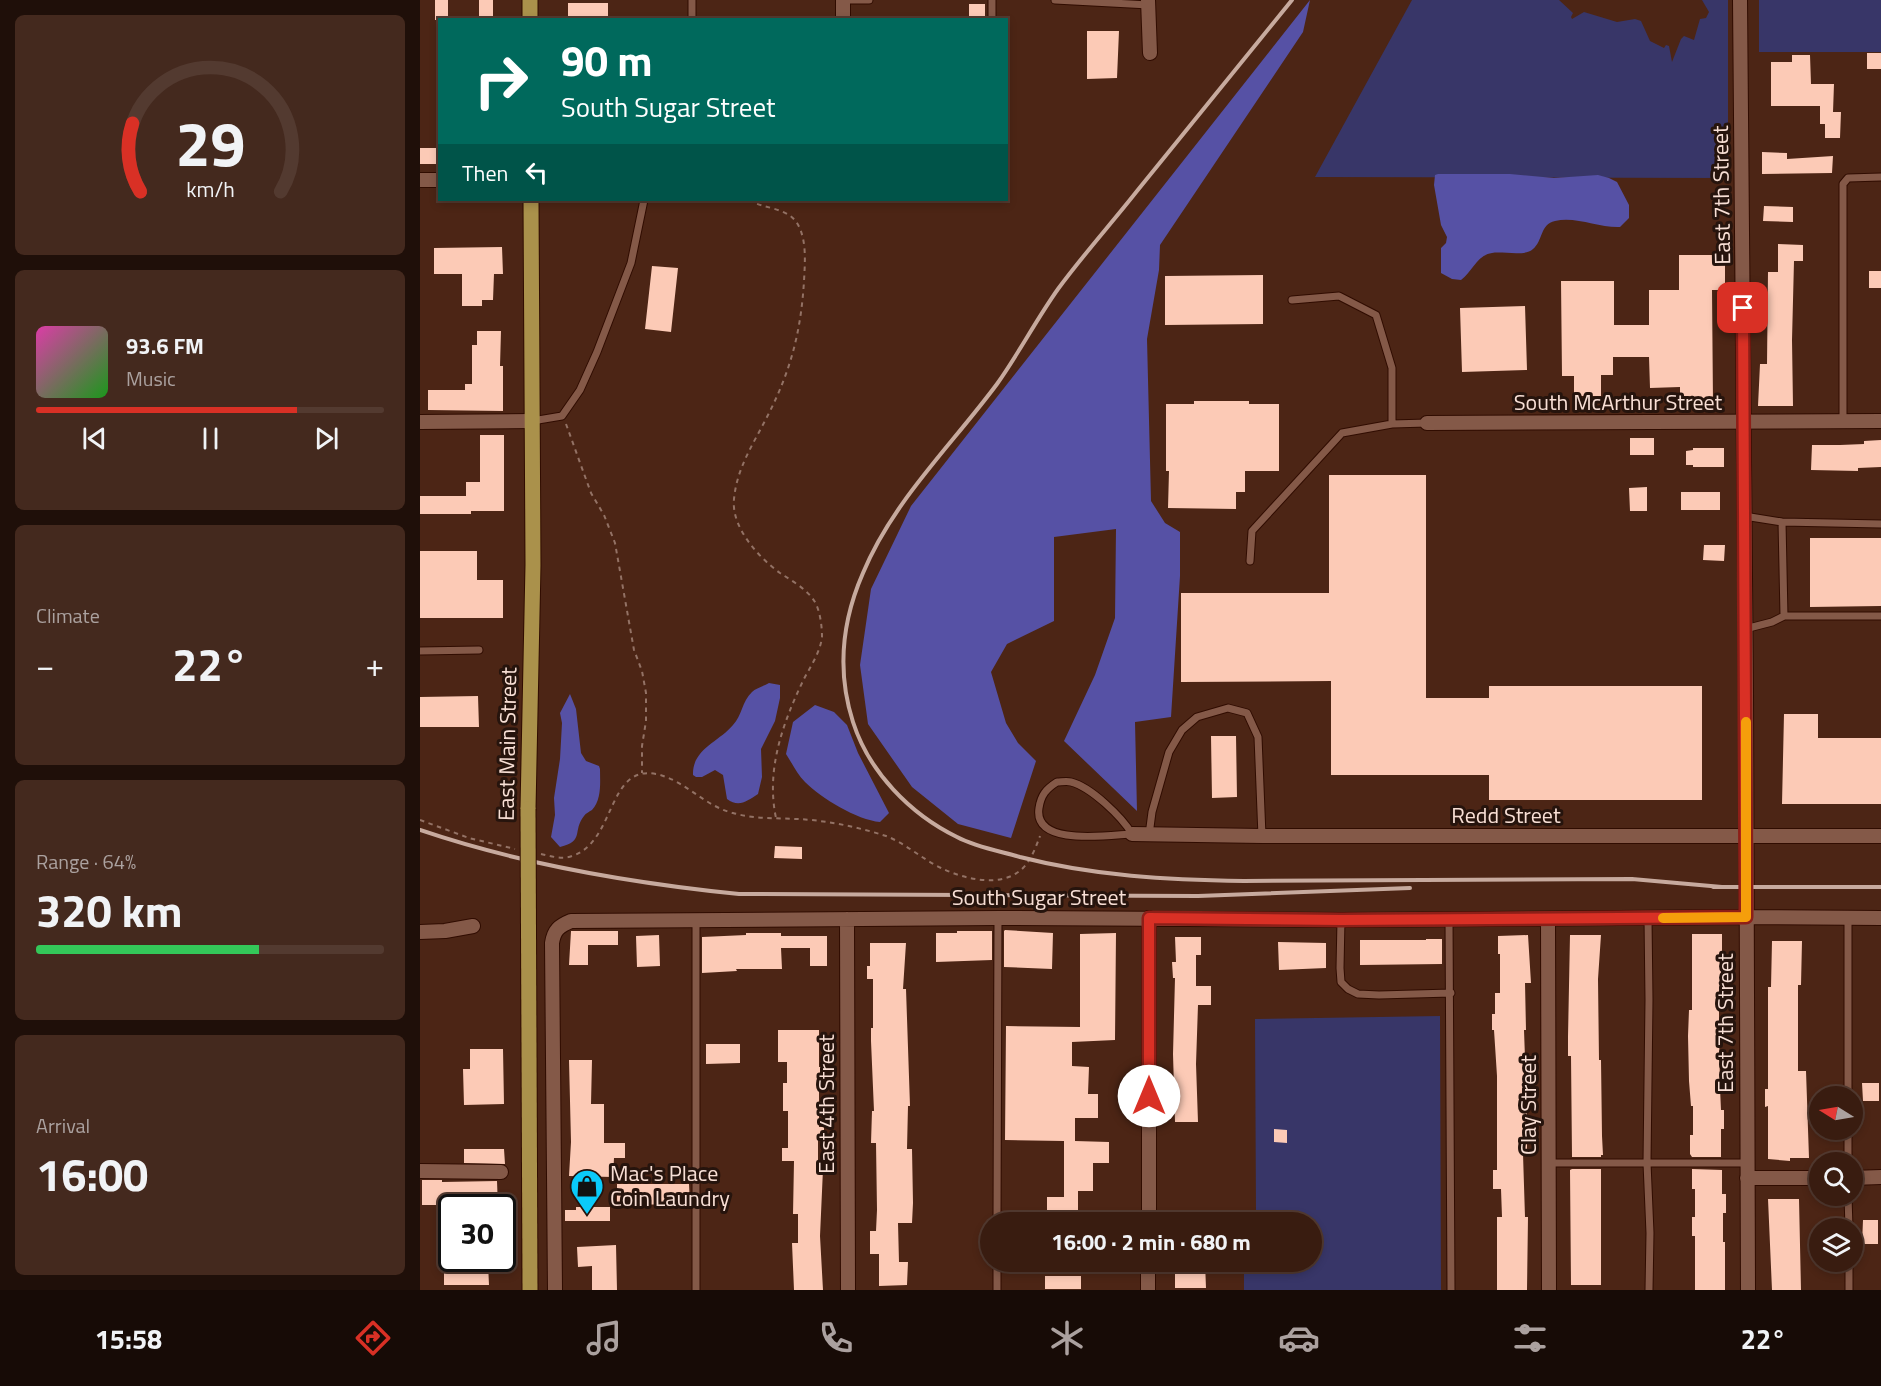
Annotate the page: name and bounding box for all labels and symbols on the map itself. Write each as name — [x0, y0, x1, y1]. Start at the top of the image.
street label: East 7th Street — [1703, 125, 1739, 265]
pin — [1717, 282, 1768, 333]
street label: South McArthur Street — [1514, 385, 1723, 419]
street label: East Main Street — [489, 667, 525, 821]
street label: Redd Street — [1451, 798, 1561, 832]
street label: South Sugar Street — [952, 880, 1127, 914]
street label: East 7th Street — [1708, 953, 1742, 1093]
street label: East 4th Street — [809, 1034, 843, 1174]
street label: Clay Street — [1511, 1055, 1545, 1155]
position arrow — [1117, 1064, 1181, 1128]
north arrow — [1809, 1086, 1863, 1140]
place label: Mac's Place Coin Laundry — [610, 1156, 730, 1215]
shop icon: Mac's Place Coin Laundry — [569, 1168, 605, 1215]
speed limit sign: 30 — [438, 1194, 516, 1272]

